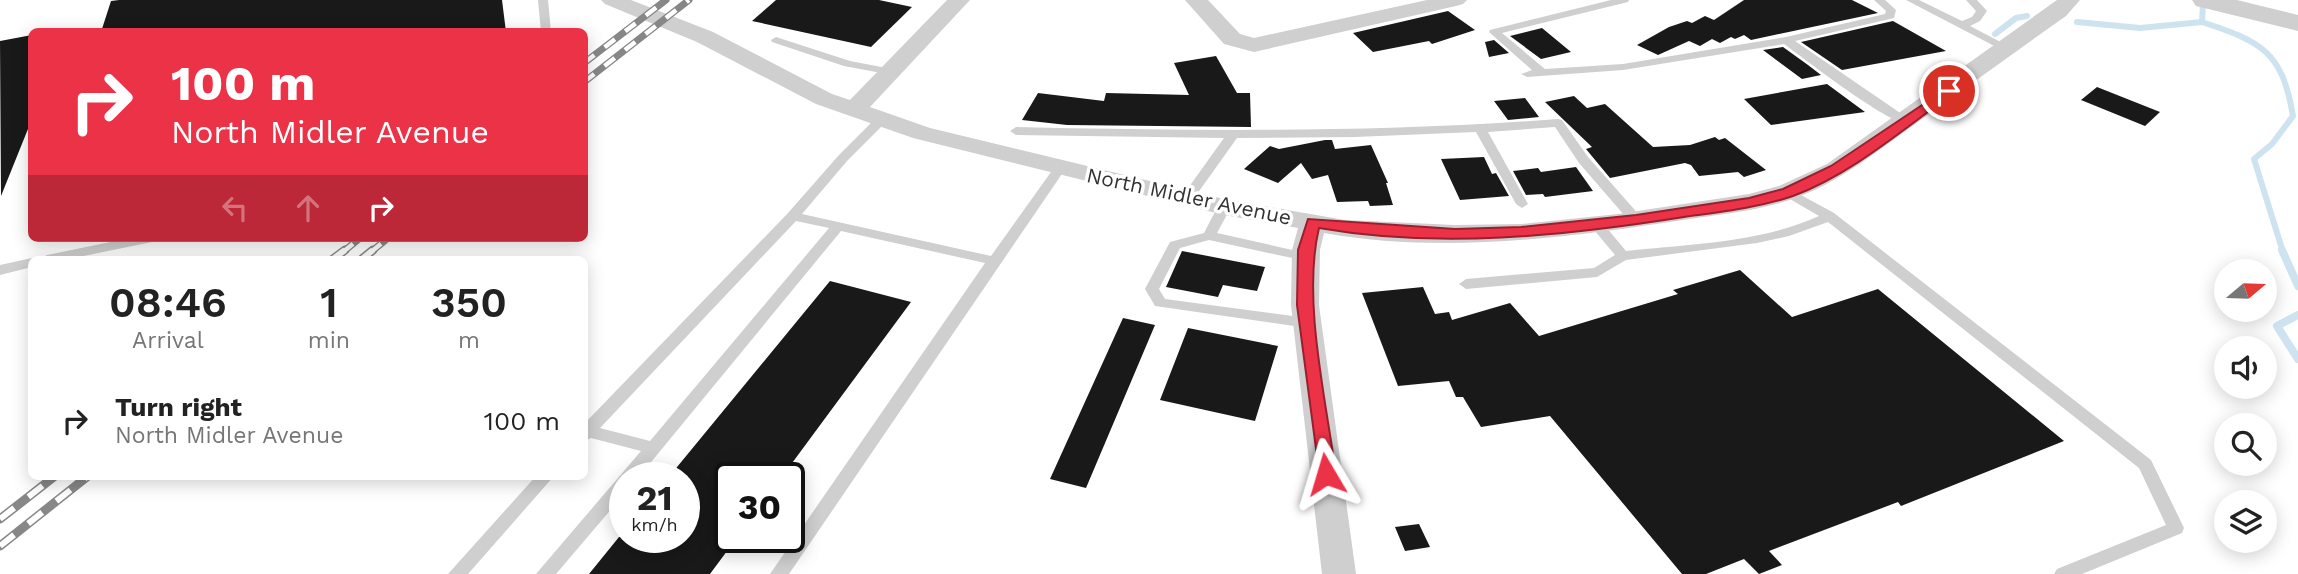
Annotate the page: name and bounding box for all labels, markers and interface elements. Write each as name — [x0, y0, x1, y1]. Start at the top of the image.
text: 100 m — [171, 54, 315, 112]
icon: right — [56, 56, 147, 147]
pin — [1919, 61, 1979, 121]
icon: arrive — [1930, 72, 1968, 110]
text: North Midler Avenue — [171, 113, 489, 151]
street label: North Midler Avenue — [1084, 162, 1294, 230]
icon: left — [216, 189, 254, 227]
icon: ahead — [289, 189, 327, 227]
icon: right — [362, 189, 400, 227]
north arrow — [2214, 259, 2277, 322]
map controls — [2214, 259, 2277, 553]
text: 08:46 — [109, 278, 227, 327]
text: 1 — [320, 278, 338, 327]
text: 350 — [431, 278, 507, 327]
text: Arrival — [132, 327, 204, 354]
text: min — [308, 327, 350, 354]
text: m — [458, 327, 480, 354]
button: sound — [2214, 336, 2277, 399]
text: Turn right — [115, 392, 242, 422]
icon: right — [56, 402, 94, 440]
text: 100 m — [484, 406, 560, 436]
button: search — [2214, 413, 2277, 476]
text: North Midler Avenue — [115, 422, 344, 449]
position arrow — [1289, 437, 1363, 511]
speed limit sign: 30 — [714, 462, 805, 553]
text: 21 — [637, 477, 672, 519]
button: layers — [2214, 490, 2277, 553]
text: km/h — [631, 514, 678, 535]

